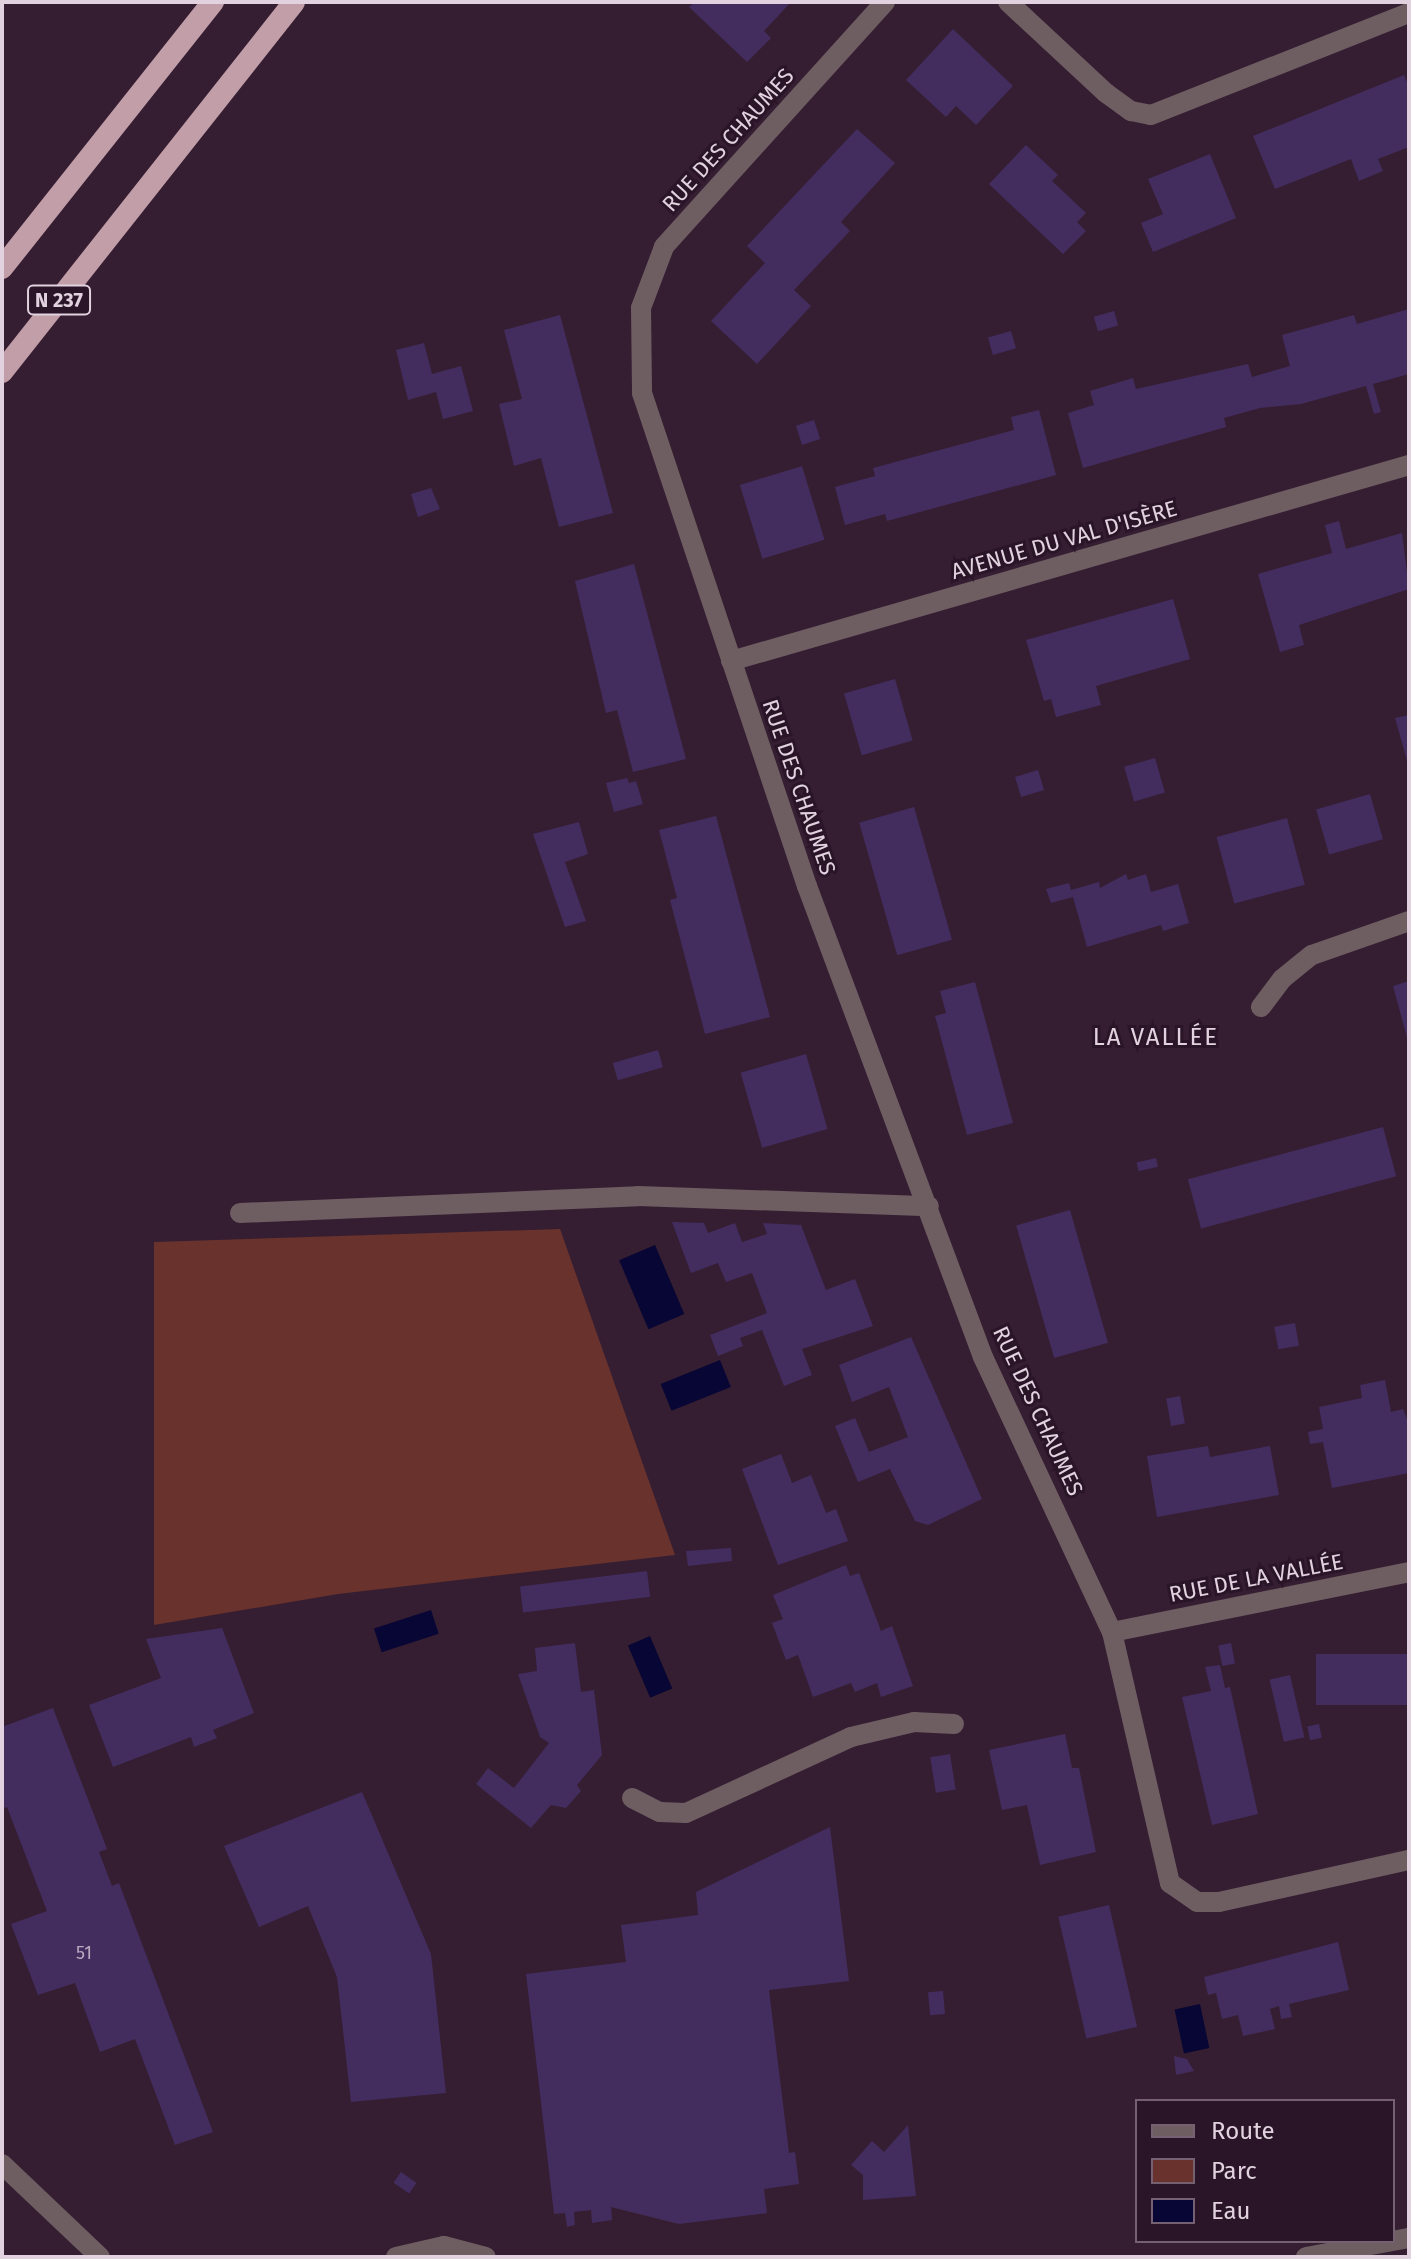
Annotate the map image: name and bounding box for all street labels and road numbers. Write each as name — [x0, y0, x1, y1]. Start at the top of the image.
street label: RUE DES CHAUMES — [657, 63, 799, 217]
road number: N 237 — [27, 284, 91, 316]
street label: AVENUE DU VAL D'ISÈRE — [948, 495, 1180, 585]
street label: RUE DES CHAUMES — [757, 696, 841, 878]
street label: RUE DES CHAUMES — [987, 1322, 1089, 1500]
street label: RUE DE LA VALLÉE — [1167, 1548, 1345, 1608]

